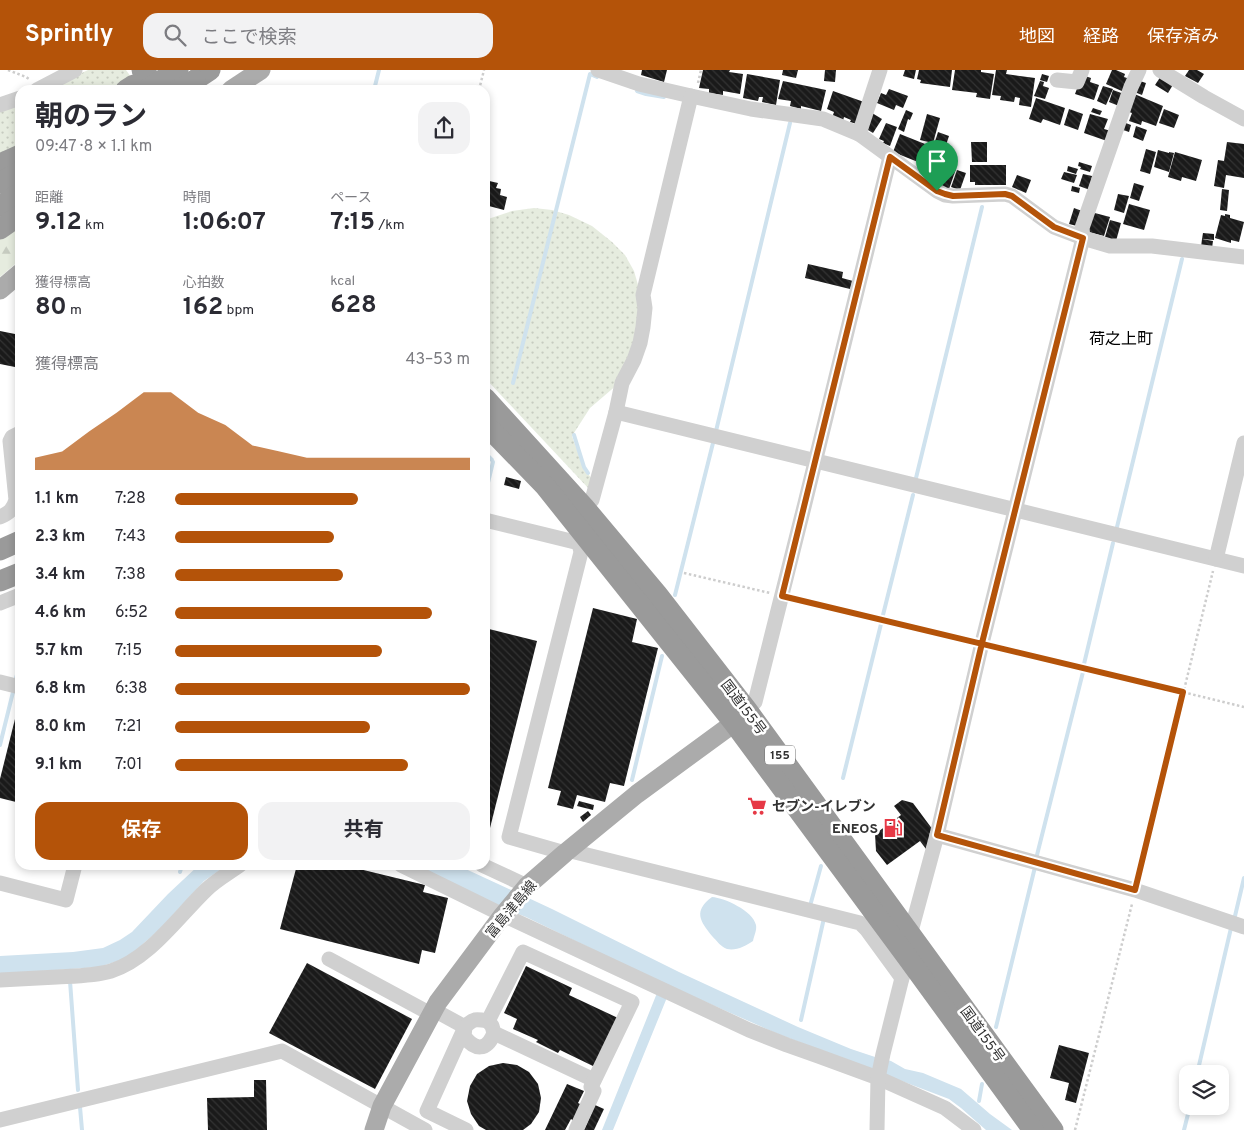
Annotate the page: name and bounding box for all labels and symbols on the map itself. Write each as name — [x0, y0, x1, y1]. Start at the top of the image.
pin — [916, 140, 958, 191]
district label: 荷之上町 — [1089, 330, 1153, 350]
street label: 国道155号 — [717, 677, 769, 739]
road number: 155 — [765, 746, 795, 764]
supermarket icon: セブン-イレブン — [746, 795, 768, 817]
place label: セブン-イレブン — [772, 798, 876, 816]
fuel station icon: ENEOS — [882, 817, 904, 839]
place label: ENEOS — [832, 821, 878, 838]
street label: 富島津島線 — [483, 878, 541, 942]
street label: 国道155号 — [956, 1004, 1008, 1066]

